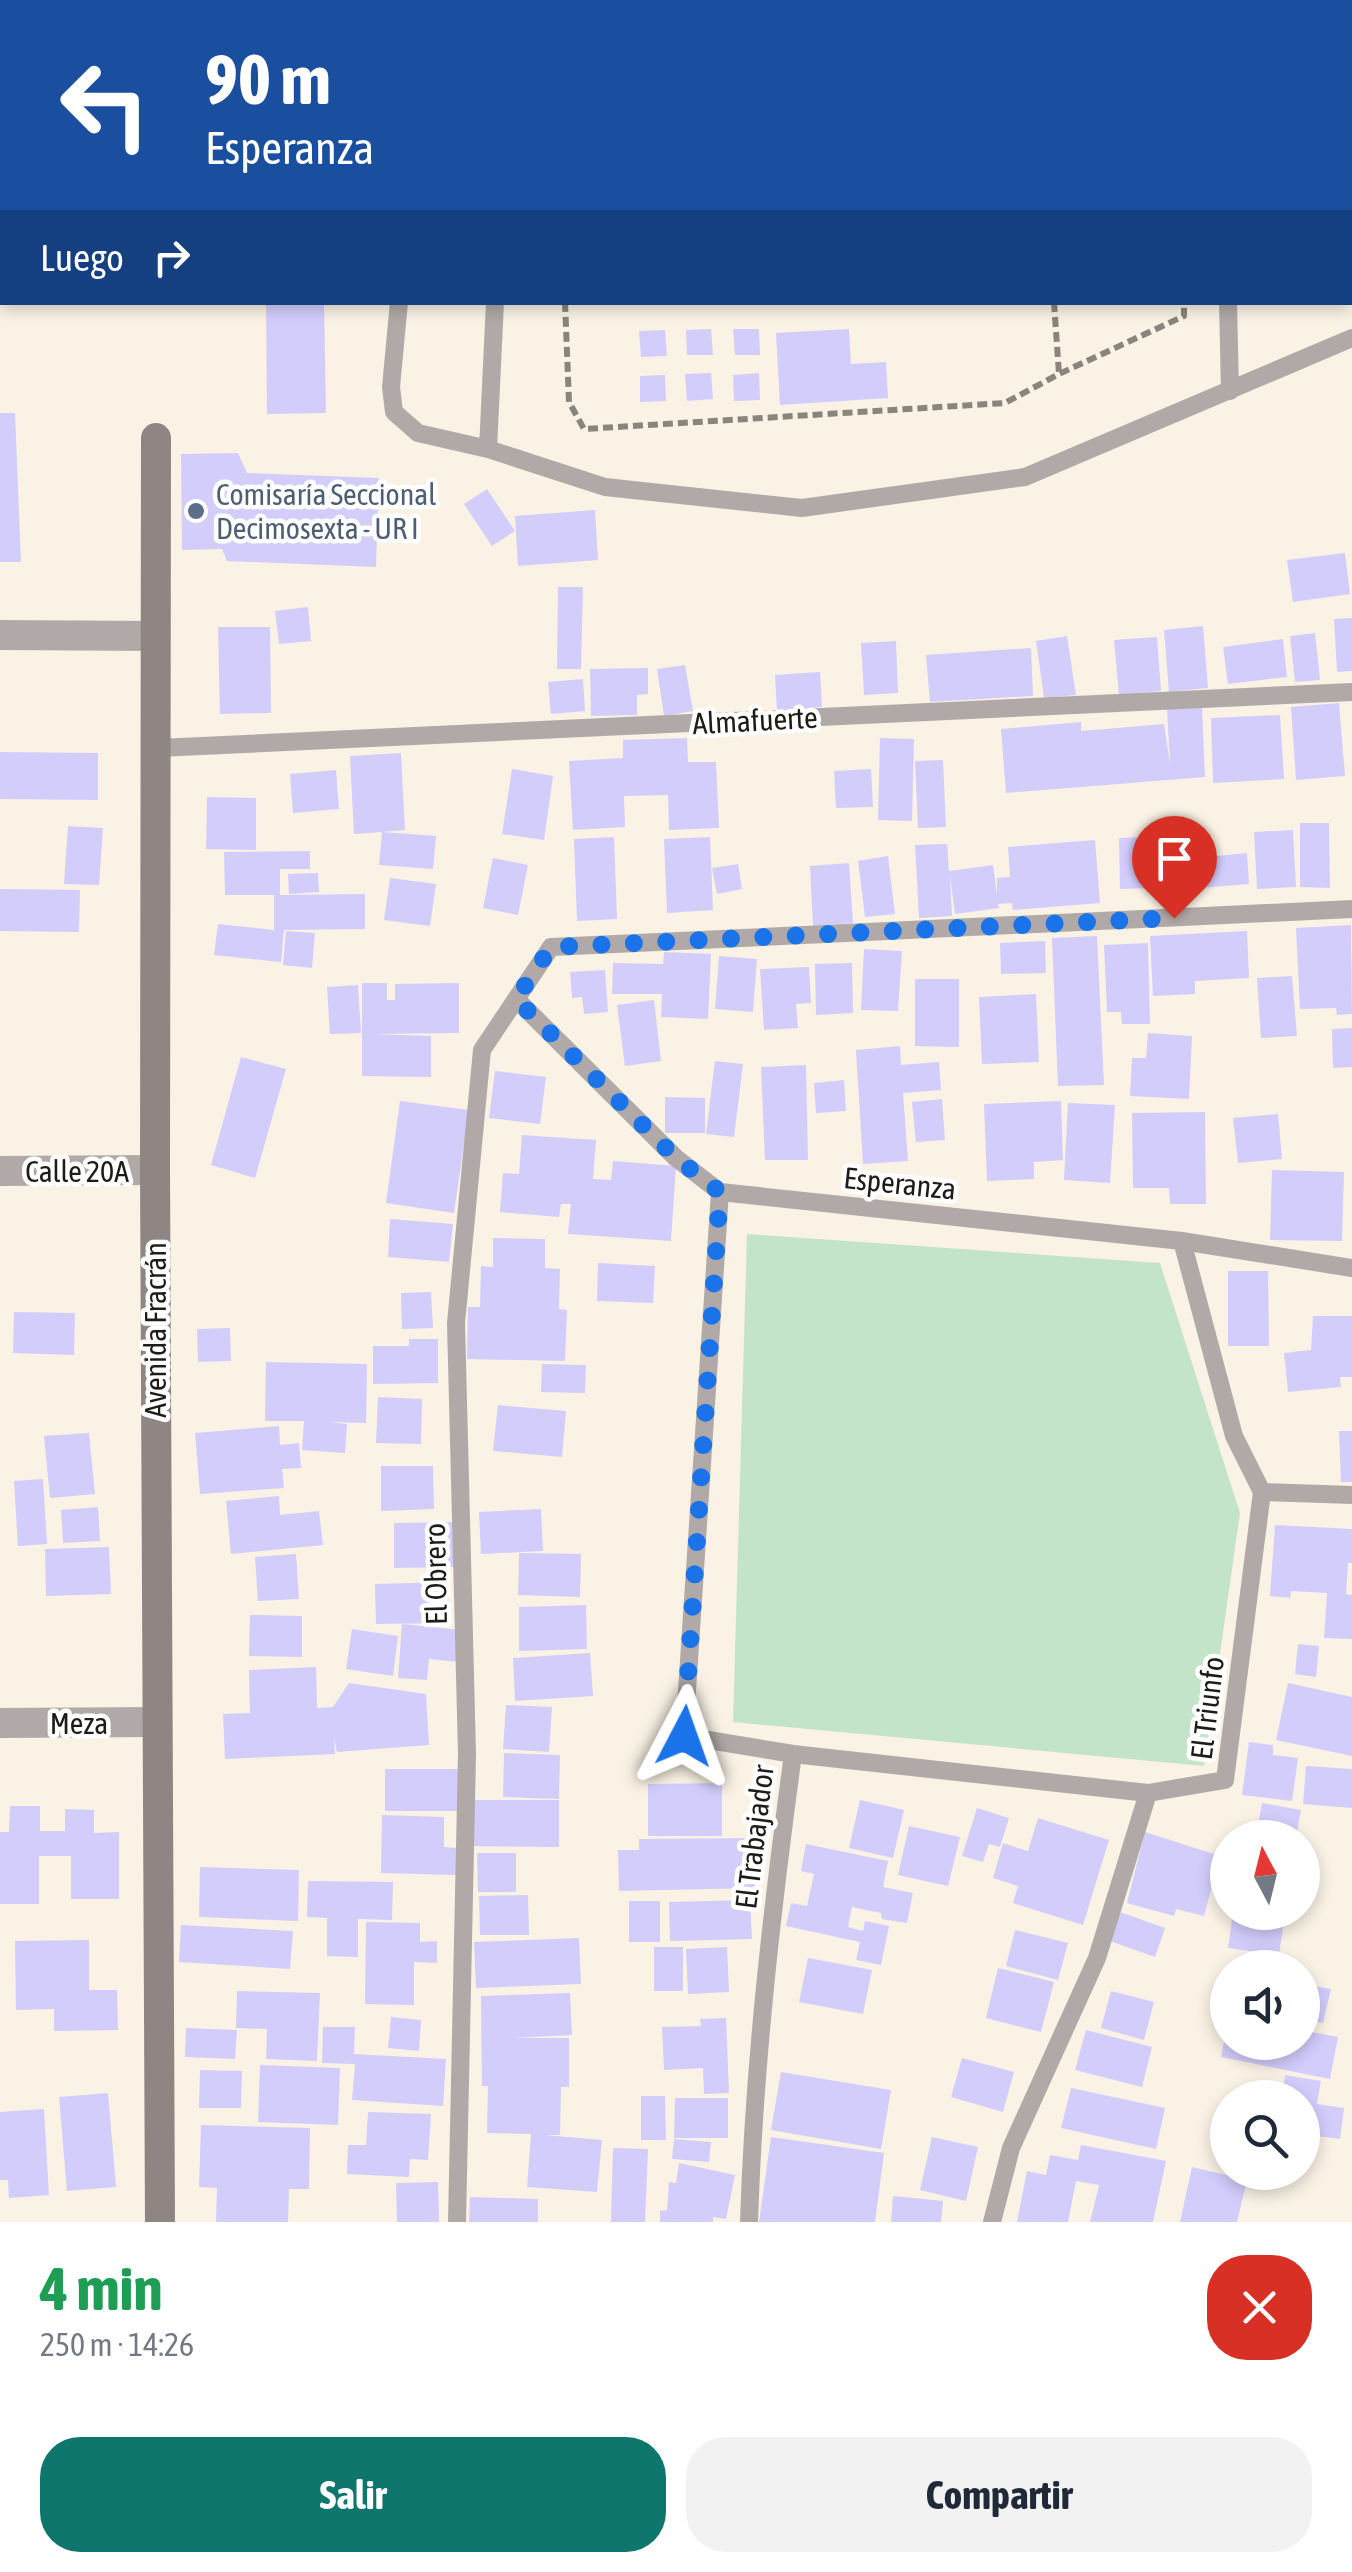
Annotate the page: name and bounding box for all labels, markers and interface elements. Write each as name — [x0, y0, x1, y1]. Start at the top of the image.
text: 90 m — [205, 39, 331, 119]
icon: left — [40, 40, 170, 170]
text: Esperanza — [205, 122, 374, 174]
icon: right — [144, 230, 199, 285]
text: Luego — [40, 236, 124, 279]
place label: Comisaría Seccional Decimosexta - UR I — [216, 477, 436, 545]
marker: Comisaría Seccional Decimosexta - UR I — [185, 500, 207, 522]
street label: Almafuerte — [692, 700, 818, 740]
pin — [1132, 816, 1217, 919]
icon: arrive — [1147, 831, 1202, 886]
street label: Calle 20A — [25, 1154, 129, 1188]
street label: Esperanza — [842, 1160, 958, 1206]
street label: Avenida Fracrán — [138, 1242, 172, 1418]
street label: El Obrero — [417, 1523, 453, 1625]
street label: El Triunfo — [1184, 1655, 1230, 1761]
position arrow — [632, 1684, 736, 1788]
street label: Meza — [50, 1706, 108, 1740]
street label: El Trabajador — [728, 1762, 780, 1911]
north arrow — [1210, 1820, 1320, 1930]
map controls — [1210, 1820, 1320, 2190]
button: sound — [1210, 1950, 1320, 2060]
button: search — [1210, 2080, 1320, 2190]
text: 4 min — [40, 2254, 163, 2323]
button: close — [1207, 2255, 1312, 2360]
text: 250 m · 14:26 — [40, 2326, 194, 2363]
button: Salir — [40, 2437, 666, 2552]
button: Compartir — [686, 2437, 1312, 2552]

